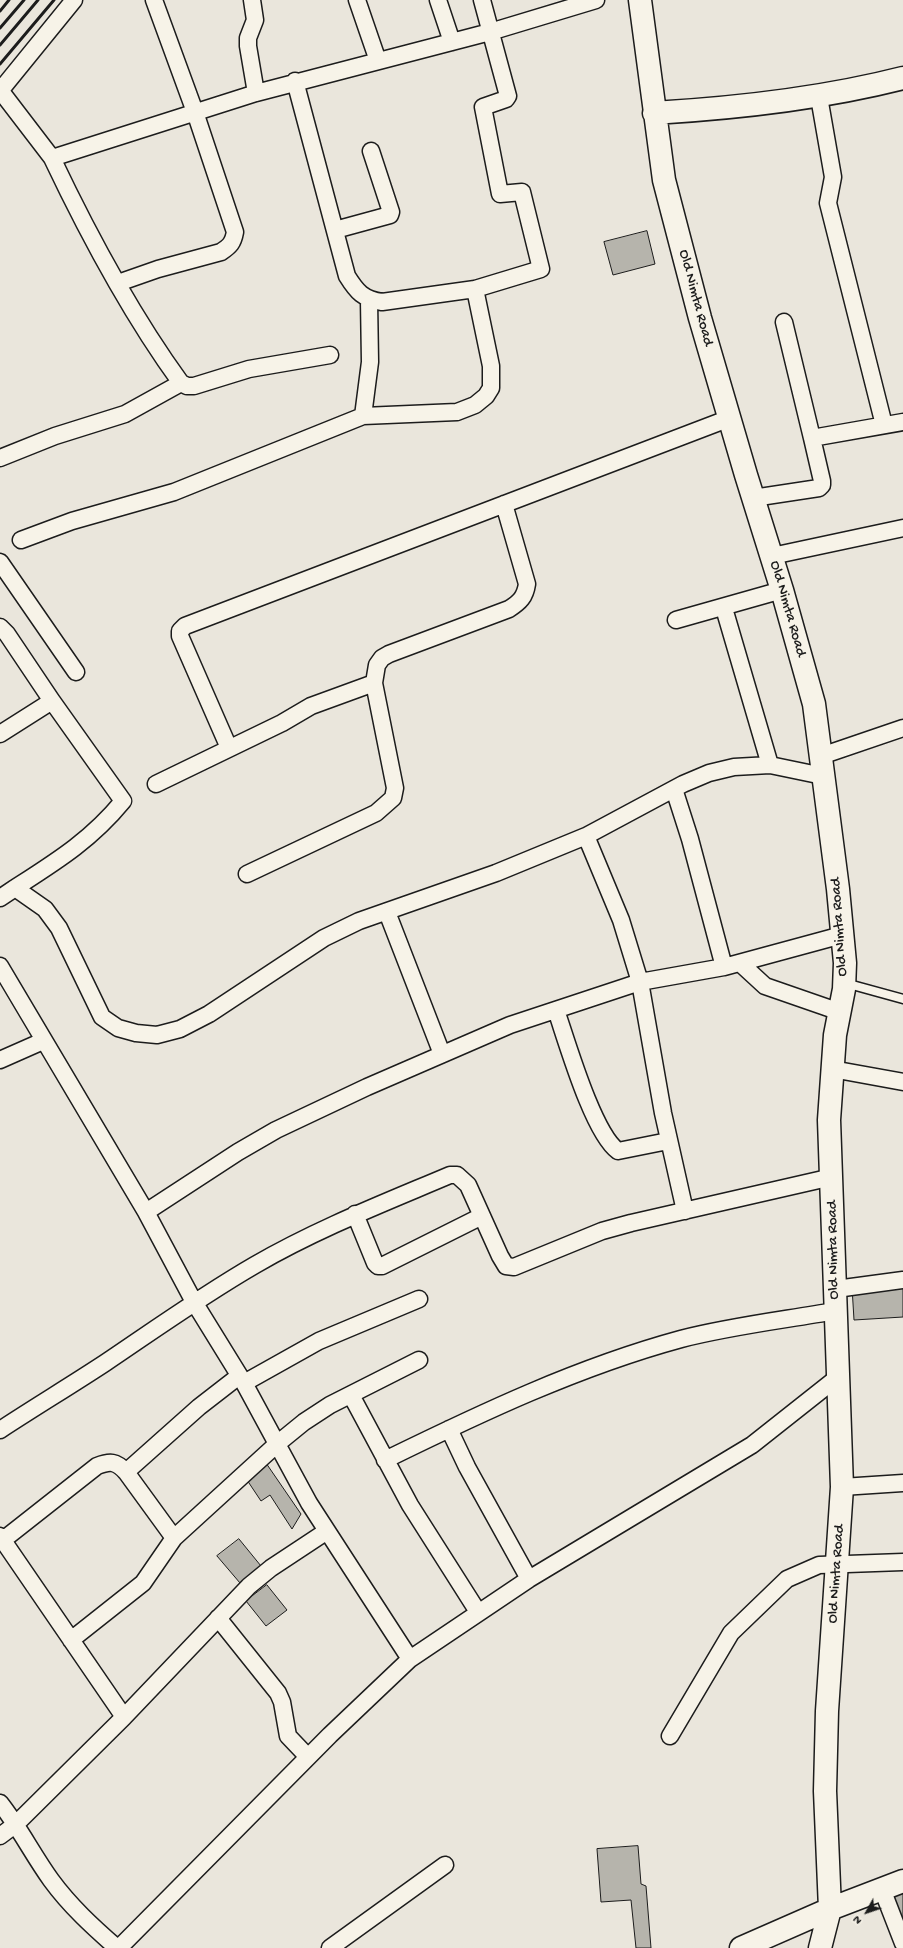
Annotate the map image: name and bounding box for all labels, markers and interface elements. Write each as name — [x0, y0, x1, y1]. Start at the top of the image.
street label: Old Nimta Road — [673, 248, 717, 348]
street label: Old Nimta Road — [765, 559, 809, 659]
street label: Old Nimta Road — [828, 877, 852, 977]
street label: Old Nimta Road — [824, 1200, 844, 1300]
street label: Old Nimta Road — [825, 1524, 849, 1624]
north arrow — [847, 1892, 887, 1932]
text: N — [851, 1913, 865, 1926]

